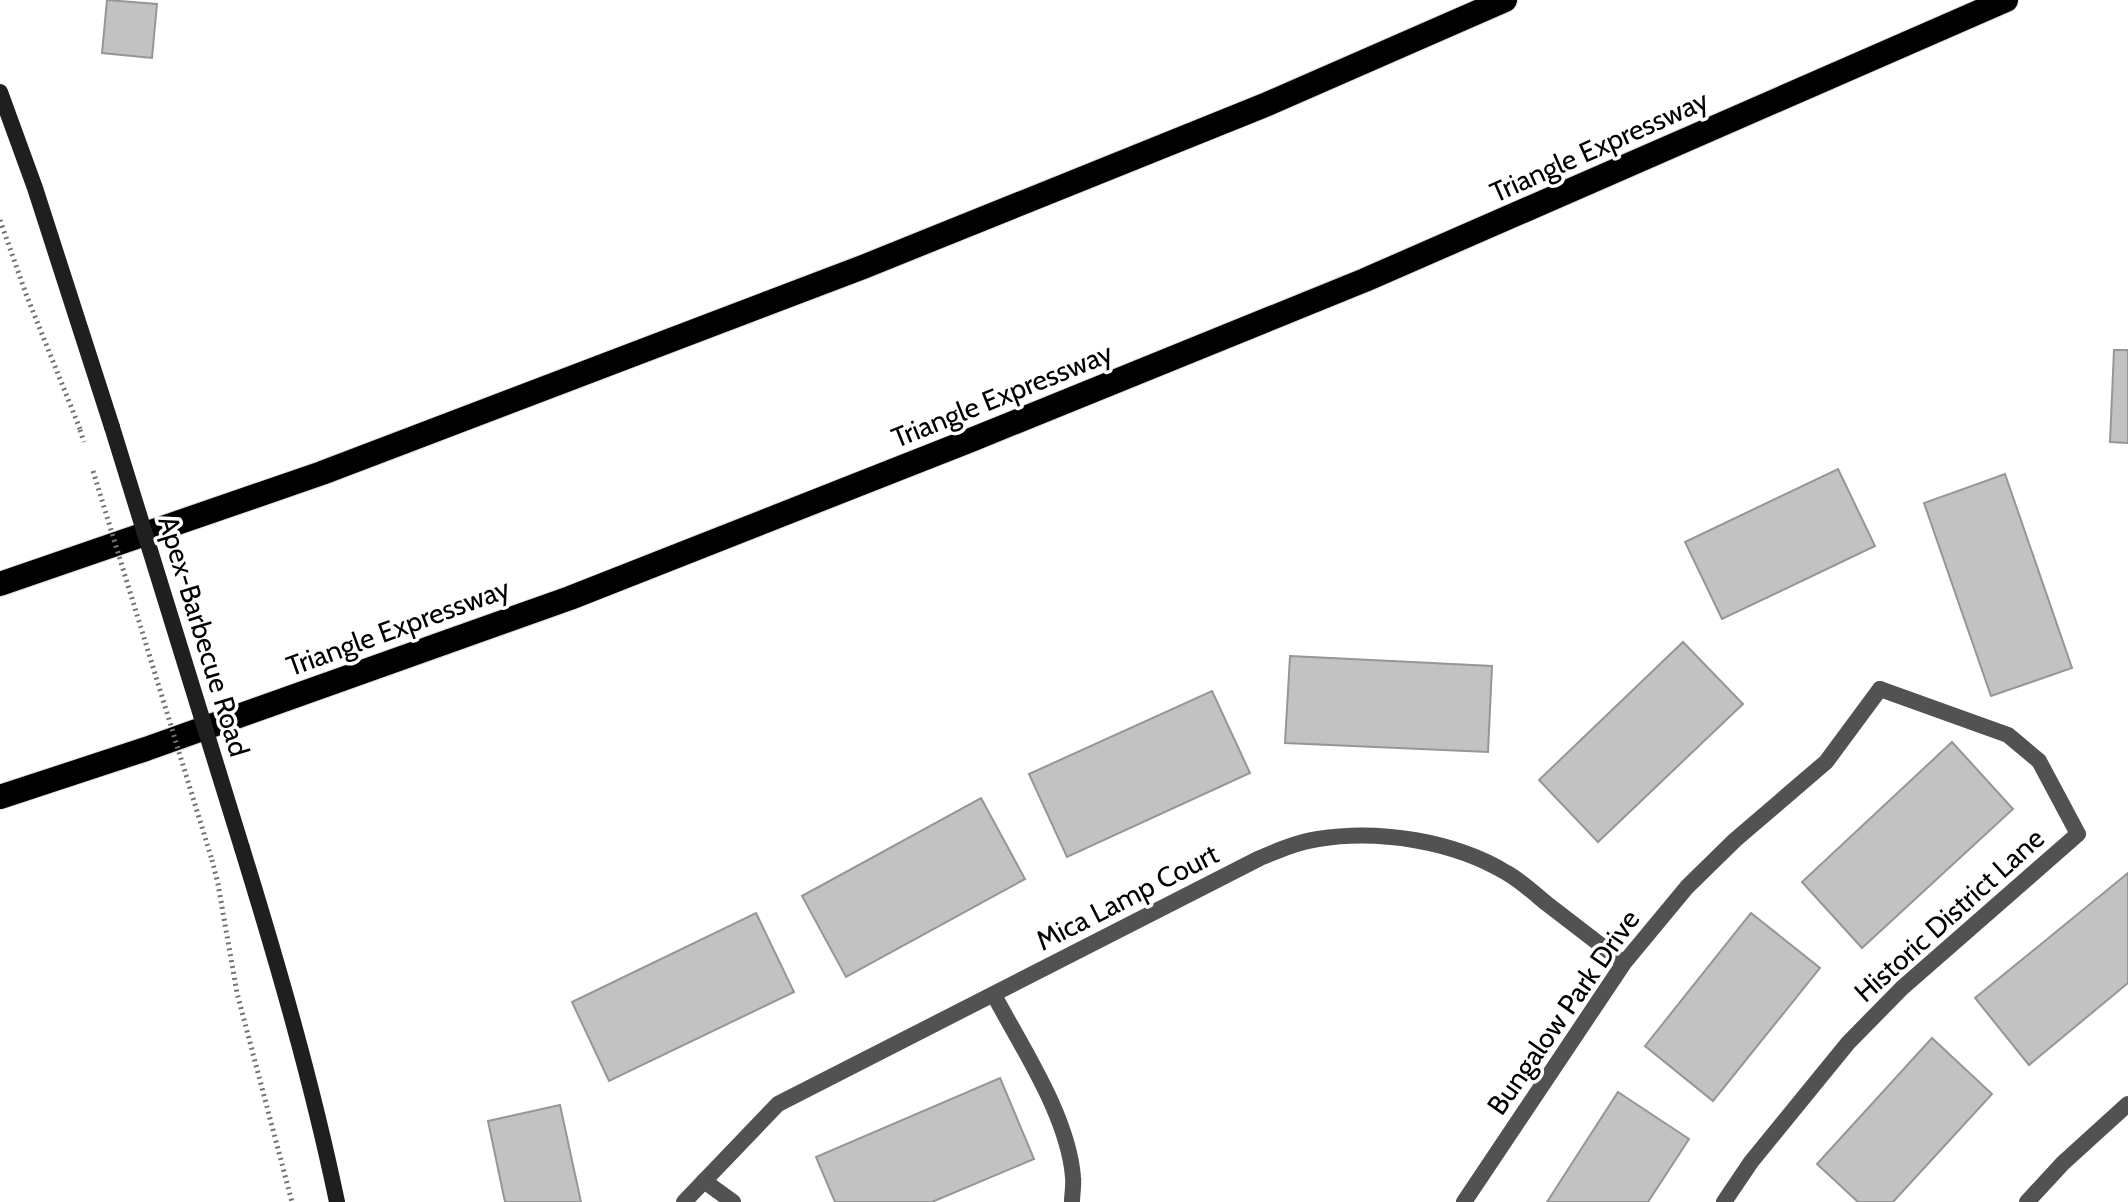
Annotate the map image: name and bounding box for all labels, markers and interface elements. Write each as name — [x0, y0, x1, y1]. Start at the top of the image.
street label: Triangle Expressway — [1485, 83, 1713, 209]
street label: Triangle Expressway — [887, 335, 1117, 455]
street label: Apex-Barbecue Road — [151, 512, 257, 760]
street label: Triangle Expressway — [282, 571, 514, 683]
street label: Historic District Lane — [1847, 821, 2051, 1009]
street label: Mica Lamp Court — [1030, 836, 1224, 958]
street label: Bungalow Park Drive — [1480, 903, 1646, 1121]

